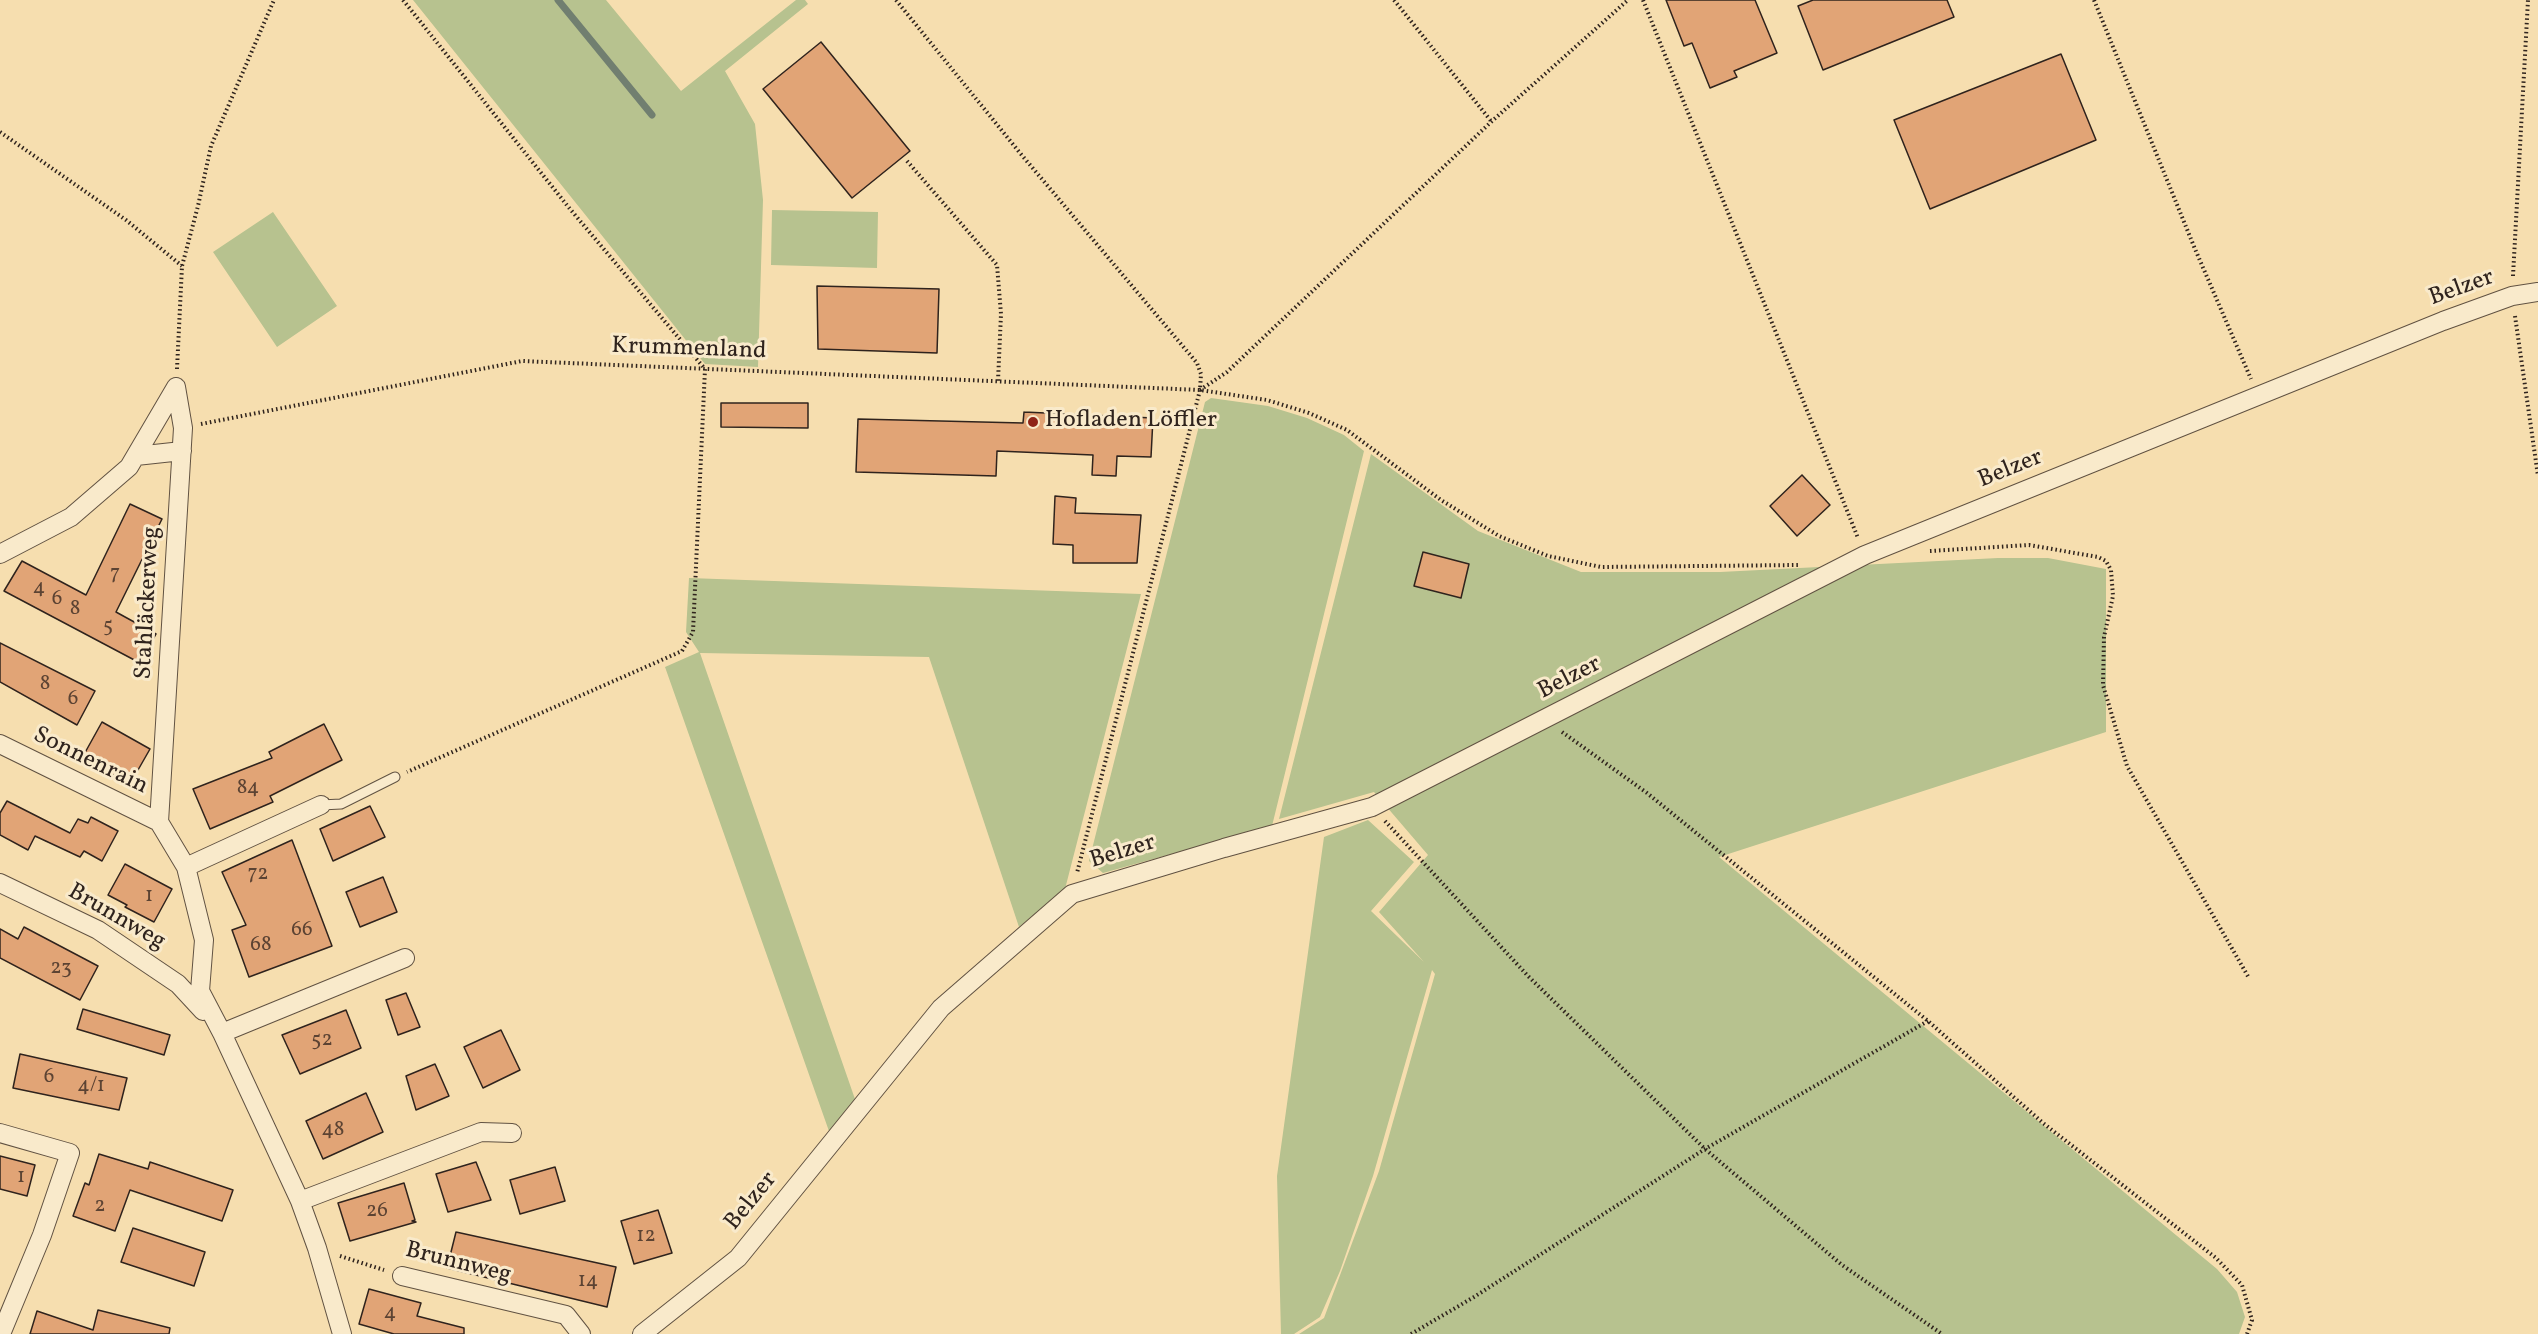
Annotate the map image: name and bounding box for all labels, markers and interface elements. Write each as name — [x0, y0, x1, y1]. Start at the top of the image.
street label: Belzer — [2426, 264, 2498, 314]
street label: Krummenland — [611, 333, 767, 367]
place label: Hofladen Löffler — [1045, 408, 1217, 436]
marker: Hofladen Löffler — [1026, 415, 1040, 429]
street label: Belzer — [1975, 444, 2047, 496]
street label: Stahläckerweg — [131, 526, 167, 680]
house number: 7 — [110, 562, 120, 588]
house number: 4 — [33, 576, 45, 602]
house number: 6 — [52, 587, 62, 613]
house number: 8 — [70, 597, 80, 623]
house number: 5 — [103, 614, 113, 640]
street label: Belzer — [1534, 651, 1606, 707]
house number: 8 — [40, 672, 50, 698]
house number: 6 — [68, 687, 78, 713]
street label: Sonnenrain — [28, 722, 152, 802]
house number: 84 — [237, 776, 259, 802]
street label: Belzer — [1087, 829, 1159, 877]
house number: 72 — [247, 862, 269, 888]
street label: Brunnweg — [62, 878, 170, 958]
house number: 1 — [145, 884, 153, 910]
house number: 66 — [291, 918, 313, 944]
house number: 68 — [250, 933, 272, 959]
house number: 23 — [50, 956, 72, 982]
house number: 52 — [311, 1028, 333, 1054]
house number: 6 — [44, 1065, 54, 1091]
house number: 4/1 — [77, 1074, 105, 1100]
house number: 48 — [322, 1118, 344, 1144]
house number: 1 — [17, 1165, 25, 1191]
street label: Belzer — [720, 1167, 784, 1237]
house number: 2 — [94, 1194, 106, 1220]
house number: 26 — [366, 1199, 388, 1225]
house number: 12 — [636, 1224, 656, 1250]
street label: Brunnweg — [402, 1237, 514, 1291]
house number: 14 — [578, 1269, 598, 1295]
house number: 4 — [384, 1301, 396, 1327]

